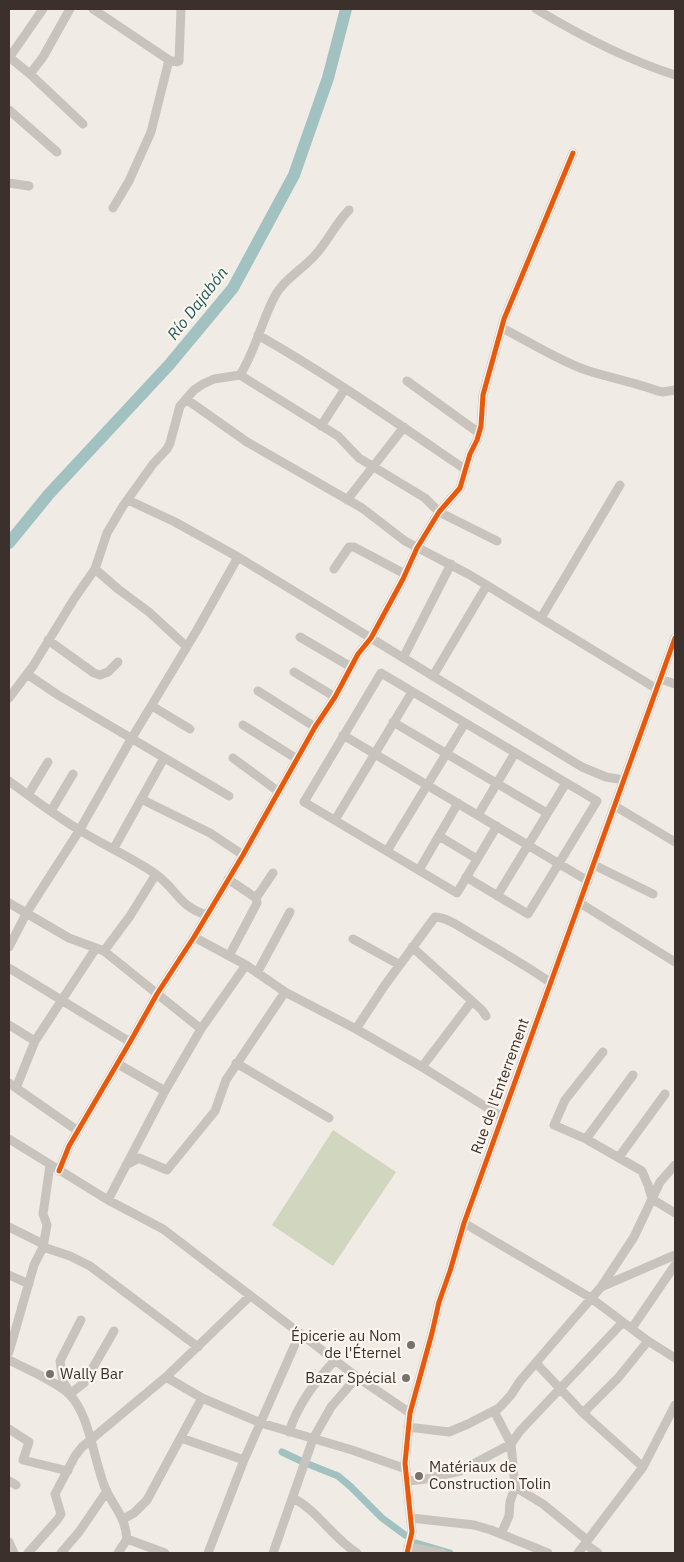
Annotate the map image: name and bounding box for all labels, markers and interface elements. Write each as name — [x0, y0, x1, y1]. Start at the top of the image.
water label: Río Dajabón — [162, 263, 232, 343]
street label: Rue de l'Enterrement — [466, 1015, 533, 1156]
place label: Épicerie au Nom de l'Éternel — [291, 1326, 401, 1362]
marker: Épicerie au Nom de l'Éternel — [405, 1339, 417, 1351]
place label: Wally Bar — [60, 1364, 124, 1383]
marker: Wally Bar — [44, 1368, 56, 1380]
place label: Bazar Spécial — [305, 1368, 396, 1387]
marker: Bazar Spécial — [400, 1372, 412, 1384]
place label: Matériaux de Construction Tolin — [429, 1457, 551, 1493]
marker: Matériaux de Construction Tolin — [413, 1470, 425, 1482]

